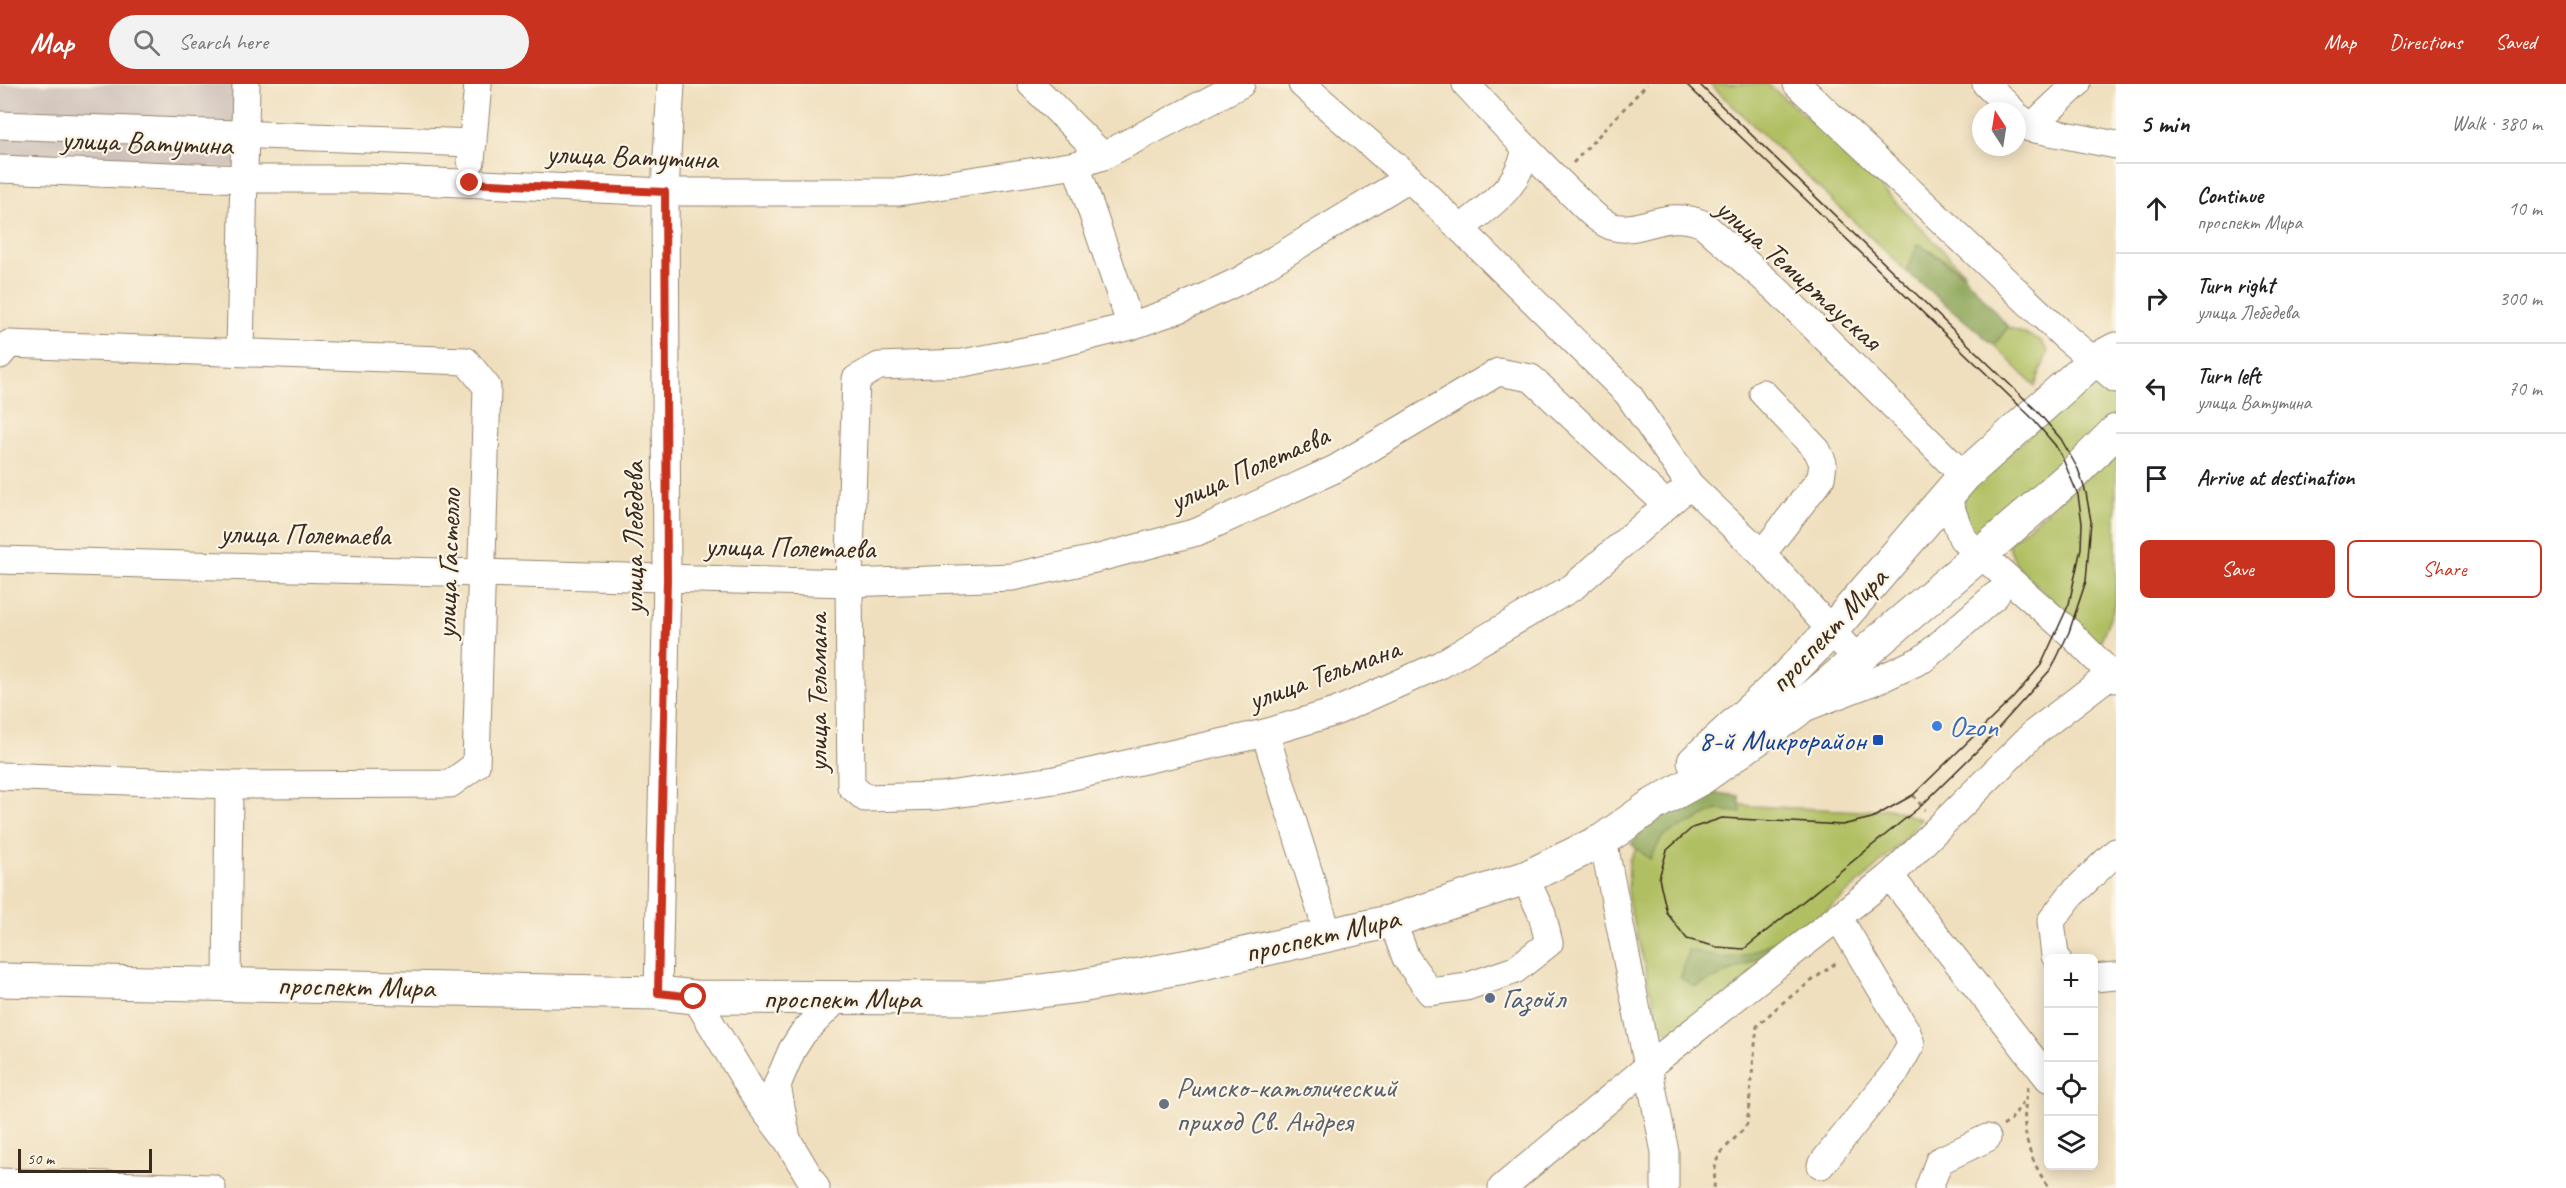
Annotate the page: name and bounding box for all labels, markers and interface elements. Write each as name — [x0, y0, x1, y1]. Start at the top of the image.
search box — [109, 15, 529, 69]
text: Map — [30, 25, 73, 60]
icon: search — [130, 26, 163, 59]
text: Search here — [178, 28, 268, 56]
text: Map — [2324, 29, 2356, 55]
text: Directions — [2389, 29, 2462, 55]
text: Saved — [2495, 29, 2536, 55]
north arrow — [1972, 102, 2026, 156]
text: 5 min — [2140, 107, 2189, 140]
text: Walk · 380 m — [2452, 111, 2542, 136]
street label: улица Ватутина — [59, 120, 235, 164]
street label: улица Ватутина — [544, 134, 720, 178]
route end — [456, 169, 482, 195]
text: Continue — [2197, 182, 2263, 210]
street label: улица Темиртауская — [1706, 188, 1892, 360]
icon: ahead — [2140, 192, 2173, 225]
text: 10 m — [2508, 196, 2542, 221]
text: проспект Мира — [2197, 210, 2302, 235]
text: Turn right — [2197, 272, 2274, 300]
icon: right — [2140, 282, 2173, 315]
text: 300 m — [2499, 286, 2542, 311]
text: улица Лебедева — [2197, 300, 2299, 325]
text: Turn left — [2197, 362, 2261, 390]
icon: left — [2140, 372, 2173, 405]
text: 70 m — [2508, 376, 2542, 401]
text: улица Ватутина — [2197, 390, 2311, 415]
street label: улица Полетаева — [1162, 415, 1336, 521]
street label: улица Лебедева — [614, 460, 652, 616]
icon: arrive — [2140, 462, 2173, 495]
text: Arrive at destination — [2197, 464, 2354, 492]
street label: улица Гастелло — [426, 487, 470, 642]
street label: улица Полетаева — [217, 513, 392, 555]
street label: улица Полетаева — [702, 526, 877, 568]
button: Save — [2140, 540, 2335, 598]
button: Share — [2347, 540, 2542, 598]
street label: проспект Мира — [1760, 558, 1897, 701]
street label: улица Тельмана — [798, 611, 836, 774]
street label: улица Тельмана — [1241, 628, 1408, 720]
place label: Ozon — [1949, 707, 1999, 745]
marker: Ozon — [1930, 719, 1944, 733]
place label: 8-й Микрорайон — [1698, 721, 1868, 759]
marker: 8-й Микрорайон — [1871, 733, 1885, 747]
street label: проспект Мира — [1241, 898, 1405, 971]
map controls — [2044, 954, 2098, 1170]
button: + — [2044, 954, 2098, 1008]
street label: проспект Мира — [277, 966, 437, 1006]
street label: проспект Мира — [763, 979, 923, 1017]
place label: Газойл — [1502, 979, 1567, 1017]
route start — [680, 983, 706, 1009]
marker: Газойл — [1483, 991, 1497, 1005]
button: − — [2044, 1008, 2098, 1062]
button: locate — [2044, 1062, 2098, 1116]
place label: Римско-католический приход Св. Андрея — [1176, 1068, 1399, 1140]
marker: Римско-католический приход Св. Андрея — [1157, 1097, 1171, 1111]
button: layers — [2044, 1116, 2098, 1170]
scale bar — [18, 1146, 152, 1174]
text: 50 m — [27, 1149, 54, 1169]

